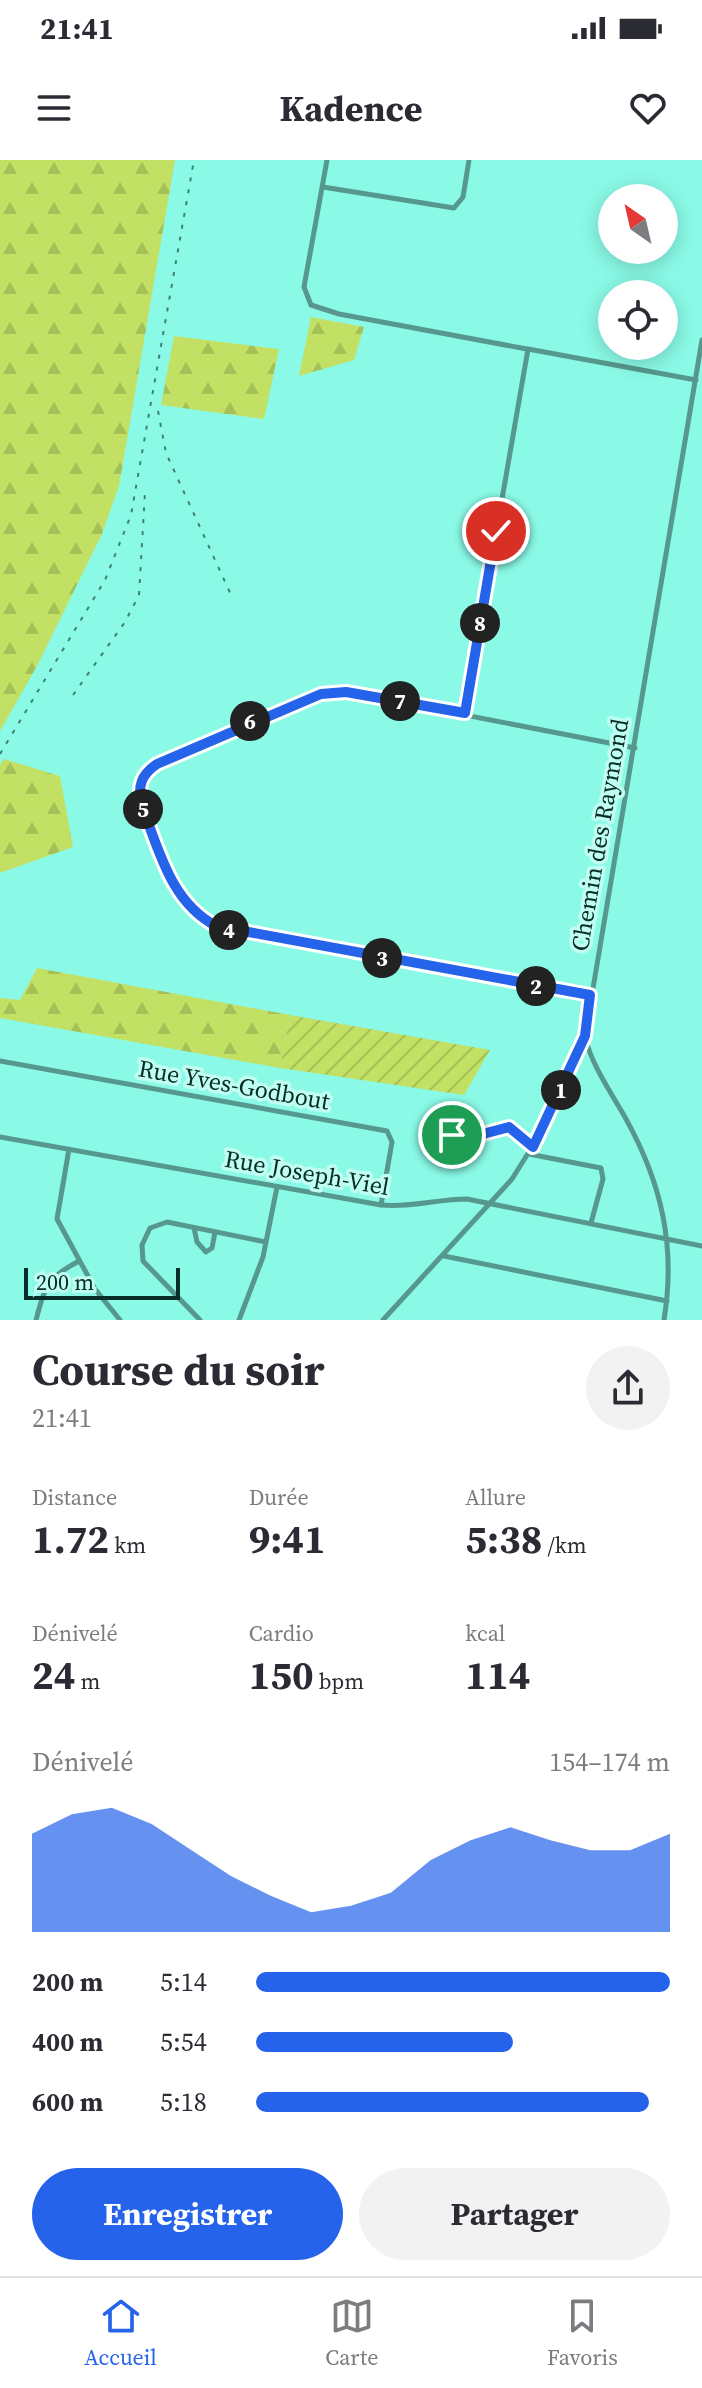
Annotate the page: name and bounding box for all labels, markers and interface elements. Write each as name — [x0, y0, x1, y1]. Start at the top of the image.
text: 21:41 — [40, 8, 114, 49]
text: Kadence — [279, 84, 423, 133]
icon: menu — [32, 86, 76, 130]
icon: heart — [626, 86, 670, 130]
north arrow — [598, 184, 678, 264]
map controls — [598, 184, 678, 360]
button: locate — [598, 280, 678, 360]
pin — [462, 497, 530, 565]
icon: check — [474, 509, 518, 553]
pin: 8 — [460, 603, 500, 643]
text: 8 — [474, 608, 486, 638]
pin: 7 — [380, 681, 420, 721]
text: 7 — [394, 686, 406, 716]
pin: 6 — [230, 701, 270, 741]
text: 6 — [244, 706, 256, 736]
street label: Chemin des Raymond — [563, 716, 636, 954]
pin: 5 — [123, 789, 163, 829]
text: 5 — [137, 794, 149, 824]
pin: 4 — [209, 910, 249, 950]
text: 4 — [223, 915, 235, 945]
pin: 3 — [362, 938, 402, 978]
text: 3 — [376, 943, 388, 973]
pin: 2 — [516, 966, 556, 1006]
text: 2 — [530, 971, 542, 1001]
street label: Rue Yves-Godbout — [136, 1051, 332, 1118]
pin: 1 — [541, 1070, 581, 1110]
text: 1 — [555, 1075, 567, 1105]
pin — [418, 1101, 486, 1169]
icon: arrive — [430, 1113, 474, 1157]
street label: Rue Joseph-Viel — [222, 1142, 392, 1203]
scale bar — [24, 1264, 180, 1300]
text: 200 m — [36, 1267, 94, 1297]
text: Course du soir — [32, 1339, 325, 1400]
button: share — [586, 1346, 670, 1430]
text: 21:41 — [32, 1400, 92, 1436]
text: Distance — [32, 1482, 117, 1512]
text: Durée — [249, 1482, 309, 1512]
text: Allure — [465, 1482, 526, 1512]
text: 1.72 — [32, 1512, 109, 1566]
text: 9:41 — [249, 1512, 326, 1566]
text: 5:38 — [465, 1512, 542, 1566]
text: km — [109, 1530, 146, 1560]
text: /km — [542, 1530, 587, 1560]
text: Dénivelé — [32, 1618, 118, 1648]
text: Cardio — [249, 1618, 314, 1648]
text: kcal — [465, 1618, 505, 1648]
text: 24 — [32, 1648, 75, 1702]
text: 150 — [249, 1648, 314, 1702]
text: 114 — [465, 1648, 530, 1702]
text: m — [75, 1666, 100, 1696]
text: bpm — [314, 1666, 364, 1696]
text: Dénivelé — [32, 1744, 133, 1780]
text: 154–174 m — [549, 1744, 670, 1780]
text: 200 m — [32, 1964, 103, 2000]
text: 5:14 — [160, 1964, 207, 2000]
text: 400 m — [32, 2024, 103, 2060]
text: 5:54 — [160, 2024, 207, 2060]
text: 600 m — [32, 2084, 103, 2120]
text: 5:18 — [160, 2084, 207, 2120]
button: Enregistrer — [32, 2168, 343, 2260]
button: Partager — [359, 2168, 670, 2260]
tab: Accueil — [84, 2294, 157, 2372]
tab: Carte — [325, 2294, 378, 2372]
tab: Favoris — [547, 2294, 618, 2372]

